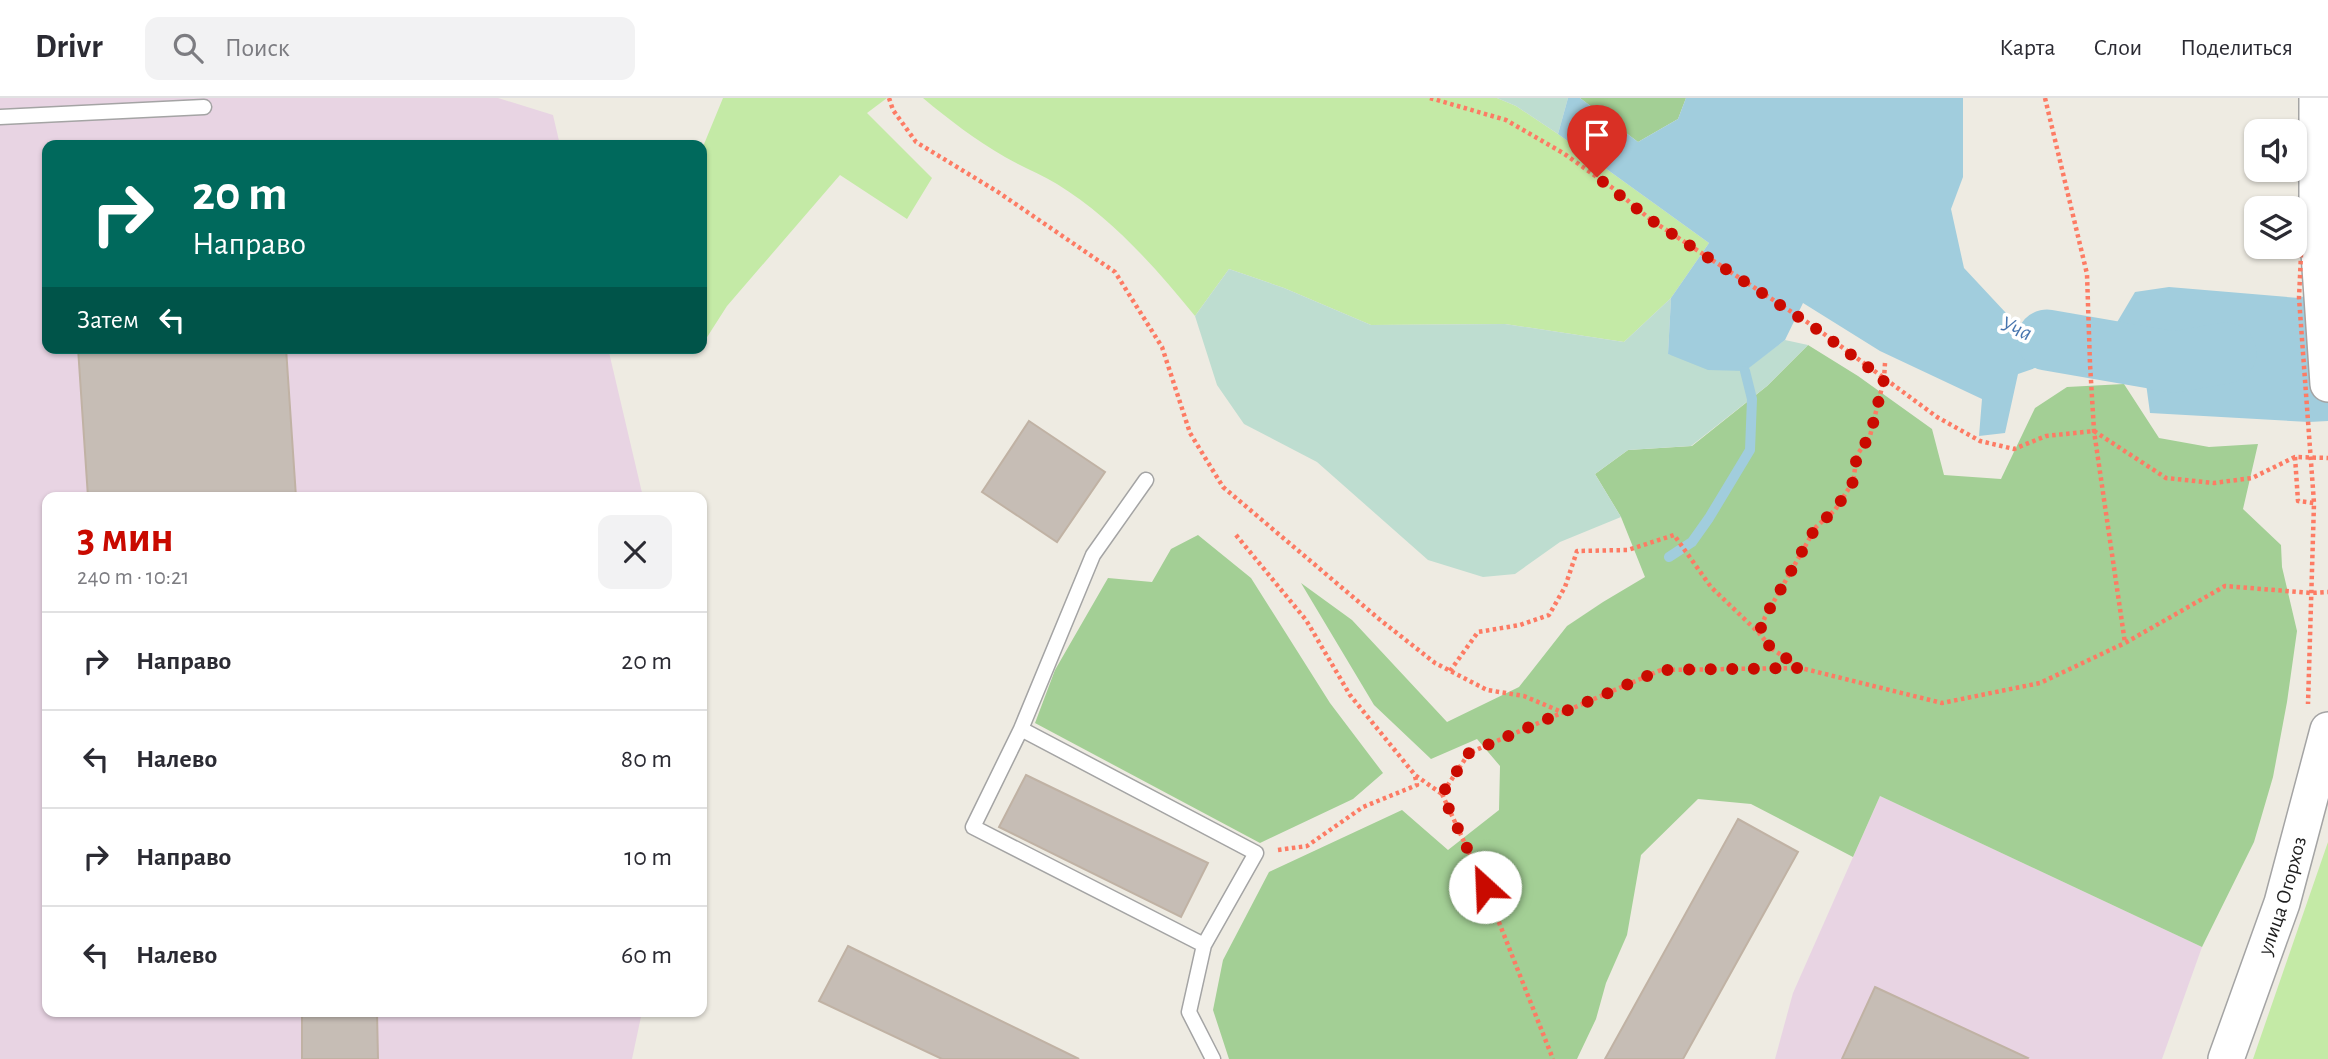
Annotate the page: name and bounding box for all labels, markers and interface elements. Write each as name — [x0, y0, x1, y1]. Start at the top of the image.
search box — [145, 17, 635, 80]
icon: search — [169, 29, 207, 67]
text: Drivr — [35, 31, 103, 64]
text: Поиск — [225, 35, 290, 61]
text: Карта — [1999, 36, 2055, 60]
text: Слои — [2093, 36, 2142, 60]
text: Поделиться — [2180, 36, 2293, 60]
pin — [1567, 105, 1627, 177]
icon: arrive — [1578, 116, 1616, 154]
map controls — [2244, 119, 2307, 259]
button: sound — [2244, 119, 2307, 182]
icon: right — [77, 168, 168, 259]
text: 20 m — [192, 170, 288, 219]
button: layers — [2244, 196, 2307, 259]
text: Направо — [192, 228, 306, 260]
icon: left — [153, 301, 191, 339]
text: Затем — [77, 307, 139, 333]
water label: Уча — [1997, 312, 2035, 346]
button: close — [598, 515, 672, 589]
text: 3 мин — [77, 517, 174, 559]
text: 240 m · 10:21 — [77, 566, 189, 589]
icon: right — [77, 642, 115, 680]
text: Направо — [136, 648, 231, 674]
text: 20 m — [621, 648, 672, 674]
icon: left — [77, 740, 115, 778]
text: Налево — [136, 746, 217, 772]
text: 80 m — [621, 746, 672, 772]
street label: улица Огорхоз — [2254, 834, 2310, 958]
icon: right — [77, 838, 115, 876]
text: Направо — [136, 844, 231, 870]
text: 10 m — [624, 844, 672, 870]
position arrow — [1448, 850, 1522, 924]
icon: left — [77, 936, 115, 974]
text: Налево — [136, 942, 217, 968]
text: 60 m — [621, 942, 672, 968]

